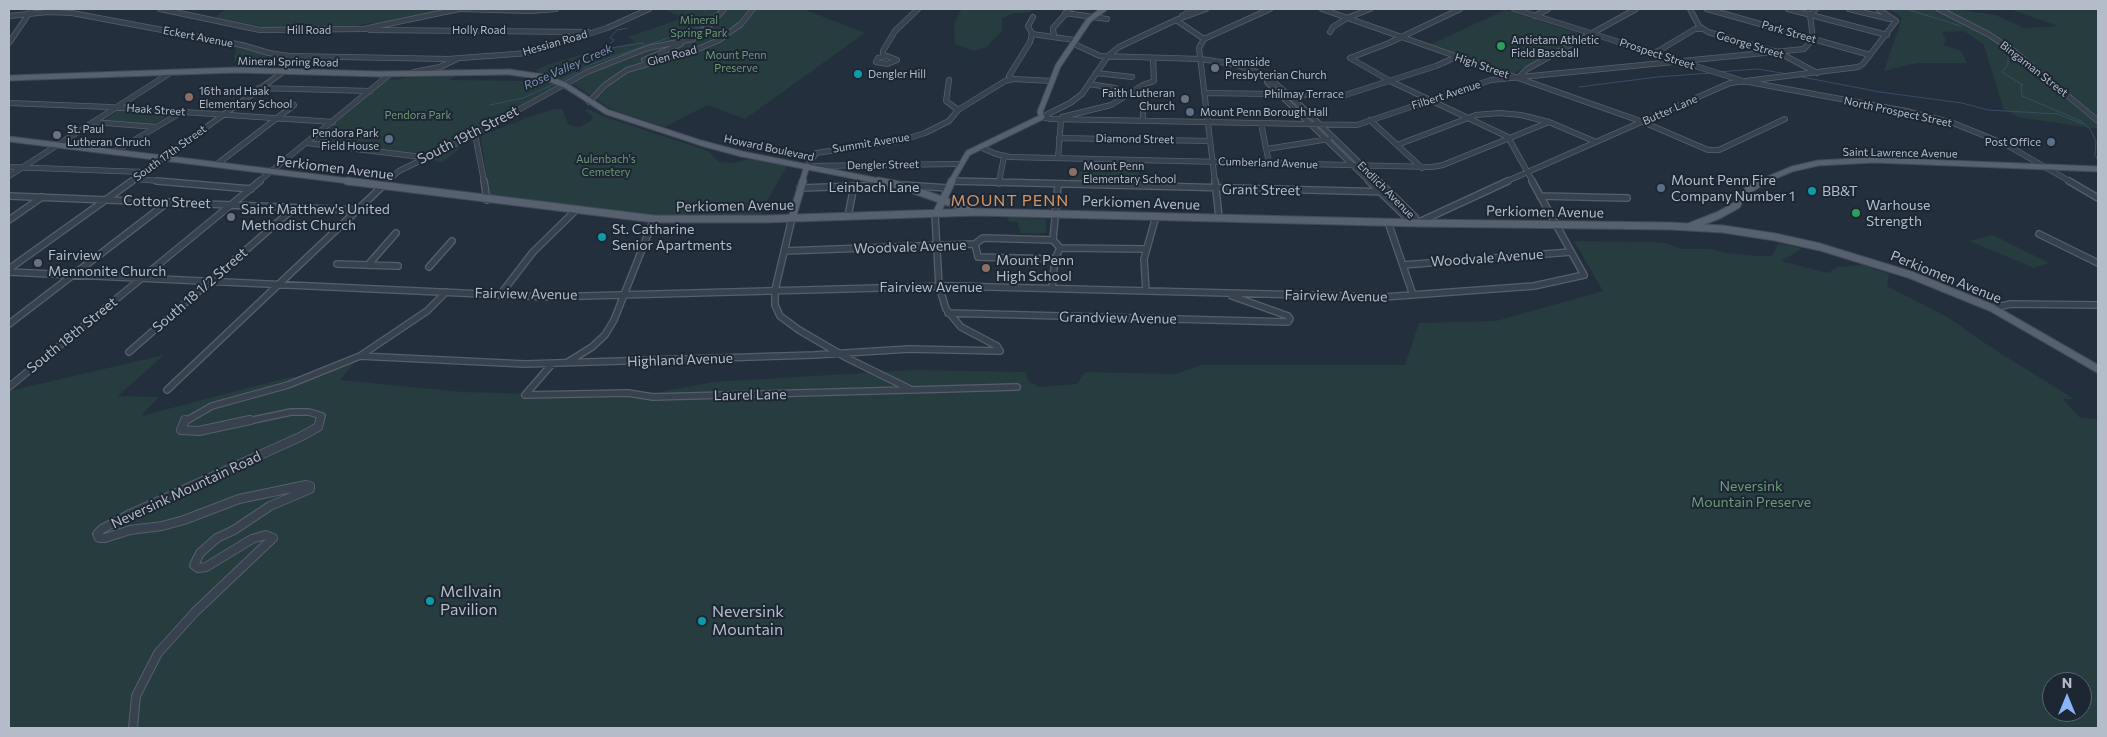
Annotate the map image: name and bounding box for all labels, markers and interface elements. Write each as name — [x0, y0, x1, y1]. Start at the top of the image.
park label: Mineral Spring Park — [670, 13, 728, 39]
street label: Park Street — [1760, 18, 1818, 46]
street label: Hill Road — [287, 23, 331, 37]
street label: Holly Road — [452, 23, 506, 37]
street label: Eckert Avenue — [162, 24, 234, 50]
street label: Hessian Road — [521, 27, 589, 59]
street label: George Street — [1715, 29, 1785, 61]
place label: Antietam Athletic Field Baseball — [1511, 33, 1599, 59]
street label: Prospect Street — [1618, 36, 1696, 72]
street label: Bingaman Street — [1997, 38, 2071, 100]
marker: Antietam Athletic Field Baseball — [1495, 40, 1507, 52]
water label: Rose Valley Creek — [521, 41, 615, 93]
street label: Glen Road — [646, 43, 698, 69]
park label: Mount Penn Preserve — [705, 48, 767, 74]
street label: High Street — [1453, 51, 1511, 81]
street label: Mineral Spring Road — [238, 55, 338, 69]
place label: Pennside Presbyterian Church — [1225, 55, 1327, 81]
marker: Pennside Presbyterian Church — [1209, 62, 1221, 74]
place label: Dengler Hill — [868, 67, 926, 81]
marker: Dengler Hill — [852, 68, 864, 80]
street label: Filbert Avenue — [1410, 78, 1482, 112]
place label: 16th and Haak Elementary School — [199, 84, 292, 110]
place label: Faith Lutheran Church — [1102, 86, 1175, 112]
street label: Philmay Terrace — [1264, 87, 1344, 101]
marker: 16th and Haak Elementary School — [183, 91, 195, 103]
street label: Butter Lane — [1641, 92, 1699, 128]
marker: Faith Lutheran Church — [1179, 93, 1191, 105]
street label: North Prospect Street — [1843, 94, 1953, 130]
street label: Haak Street — [126, 101, 186, 119]
street label: South 19th Street — [415, 102, 521, 168]
place label: Mount Penn Borough Hall — [1200, 105, 1328, 119]
marker: Mount Penn Borough Hall — [1184, 106, 1196, 118]
park label: Pendora Park — [385, 108, 451, 122]
place label: St. Paul Lutheran Chruch — [67, 122, 151, 148]
street label: South 17th Street — [131, 122, 209, 184]
place label: Pendora Park Field House — [312, 126, 379, 152]
marker: St. Paul Lutheran Chruch — [51, 129, 63, 141]
street label: Summit Avenue — [831, 130, 911, 156]
street label: Howard Boulevard — [723, 132, 815, 164]
street label: Diamond Street — [1096, 132, 1174, 146]
marker: Pendora Park Field House — [383, 133, 395, 145]
place label: Post Office — [1985, 135, 2041, 149]
marker: Post Office — [2045, 136, 2057, 148]
street label: Saint Lawrence Avenue — [1842, 145, 1958, 161]
street label: Perkiomen Avenue — [275, 152, 395, 184]
park label: Aulenbach's Cemetery — [576, 152, 636, 178]
street label: Cumberland Avenue — [1218, 155, 1318, 171]
street label: Dengler Street — [847, 158, 919, 172]
place label: Mount Penn Elementary School — [1083, 159, 1176, 185]
street label: Endlich Avenue — [1355, 159, 1417, 221]
marker: Mount Penn Elementary School — [1067, 166, 1079, 178]
place label: Mount Penn Fire Company Number 1 — [1671, 172, 1795, 204]
street label: Leinbach Lane — [829, 179, 919, 195]
street label: Grant Street — [1221, 181, 1301, 199]
marker: Mount Penn Fire Company Number 1 — [1655, 182, 1667, 194]
place label: BB&T — [1822, 183, 1858, 199]
marker: BB&T — [1806, 185, 1818, 197]
district label: MOUNT PENN — [949, 191, 1071, 211]
street label: Cotton Street — [123, 192, 211, 212]
street label: Perkiomen Avenue — [1082, 193, 1200, 213]
street label: Perkiomen Avenue — [676, 197, 794, 215]
place label: Warhouse Strength — [1866, 197, 1930, 230]
place label: Saint Matthew's United Methodist Church — [241, 201, 390, 233]
street label: Perkiomen Avenue — [1486, 203, 1604, 221]
marker: Warhouse Strength — [1850, 207, 1862, 219]
marker: Saint Matthew's United Methodist Church — [225, 211, 237, 223]
place label: St. Catharine Senior Apartments — [612, 221, 732, 253]
marker: St. Catharine Senior Apartments — [596, 231, 608, 243]
street label: Woodvale Avenue — [853, 237, 967, 257]
street label: South 18 1/2 Street — [149, 244, 251, 336]
street label: Woodvale Avenue — [1430, 246, 1544, 270]
place label: Fairview Mennonite Church — [48, 247, 166, 280]
street label: Perkiomen Avenue — [1888, 247, 2004, 307]
place label: Mount Penn High School — [996, 252, 1074, 284]
marker: Fairview Mennonite Church — [32, 257, 44, 269]
marker: Mount Penn High School — [980, 262, 992, 274]
street label: Fairview Avenue — [880, 279, 982, 295]
street label: Fairview Avenue — [474, 285, 578, 303]
street label: Fairview Avenue — [1284, 287, 1388, 305]
street label: South 18th Street — [23, 293, 121, 377]
street label: Grandview Avenue — [1059, 309, 1177, 327]
street label: Highland Avenue — [627, 350, 733, 370]
street label: Laurel Lane — [713, 386, 787, 404]
street label: Neversink Mountain Road — [108, 448, 264, 532]
park label: Neversink Mountain Preserve — [1691, 478, 1811, 511]
place label: McIlvain Pavilion — [440, 582, 501, 620]
marker: McIlvain Pavilion — [424, 595, 436, 607]
place label: Neversink Mountain — [712, 602, 784, 640]
marker: Neversink Mountain — [696, 615, 708, 627]
north arrow — [2042, 672, 2092, 722]
text: N — [2062, 674, 2072, 691]

